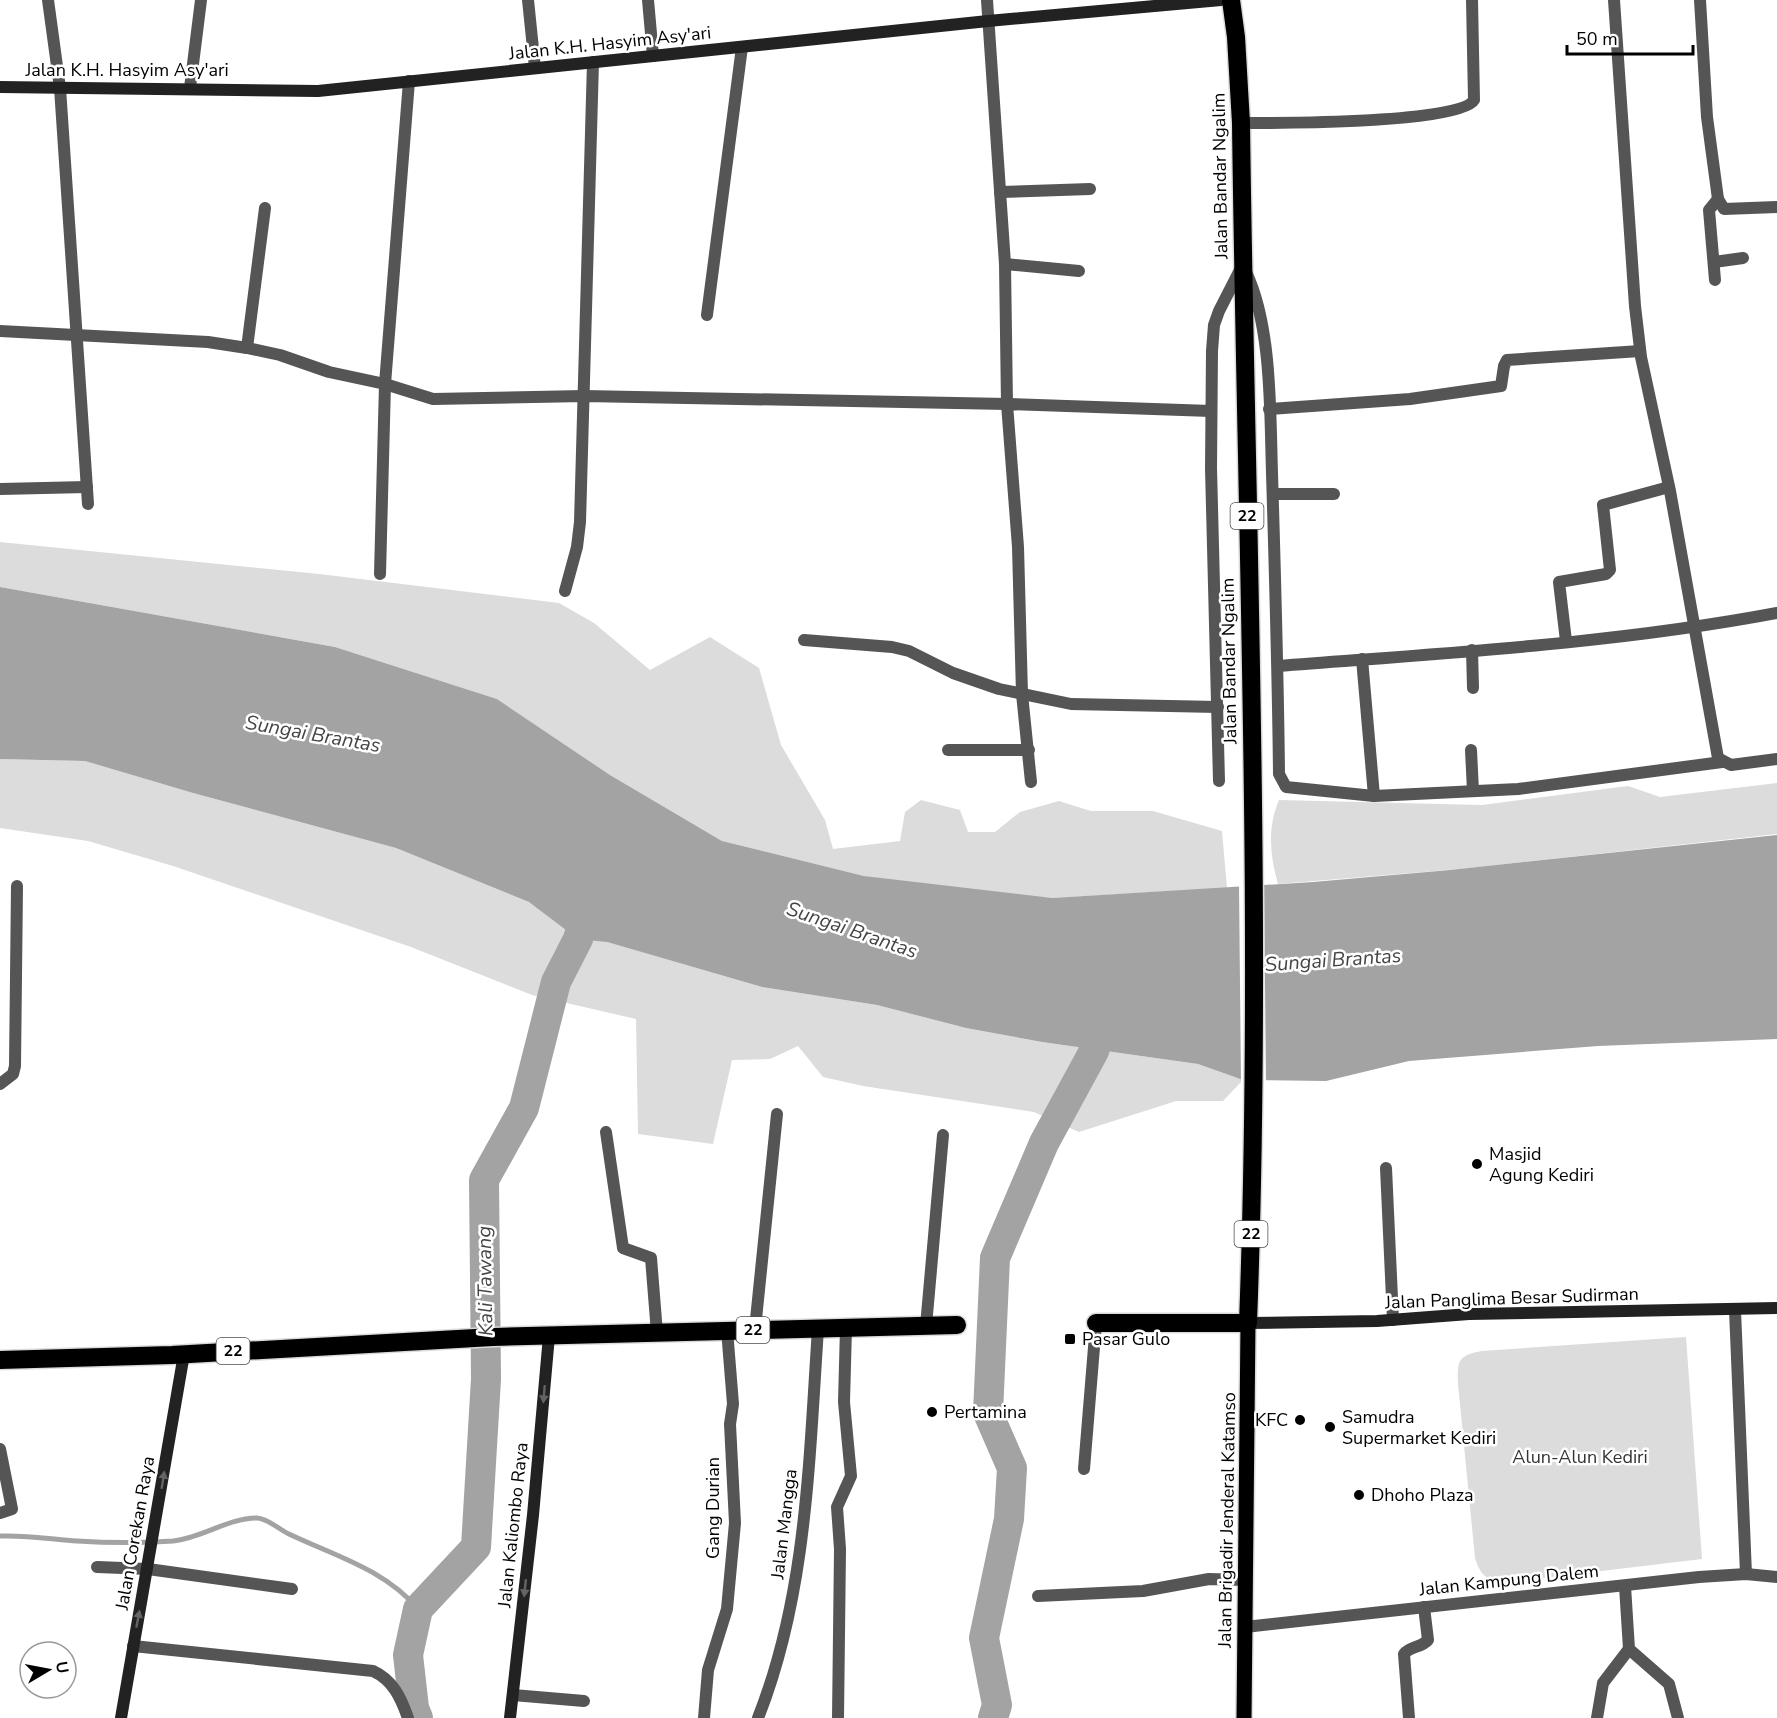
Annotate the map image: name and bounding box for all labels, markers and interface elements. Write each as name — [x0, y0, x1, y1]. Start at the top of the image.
scale bar — [1567, 18, 1693, 56]
street label: Jalan K.H. Hasyim Asy'ari — [507, 20, 712, 66]
text: 50 m — [1576, 27, 1618, 51]
street label: Jalan K.H. Hasyim Asy'ari — [24, 58, 229, 82]
street label: Jalan Bandar Ngalim — [1207, 93, 1233, 260]
road number: 22 — [1230, 503, 1264, 529]
street label: Jalan Bandar Ngalim — [1216, 578, 1242, 745]
water label: Sungai Brantas — [243, 709, 383, 759]
water label: Sungai Brantas — [783, 895, 921, 965]
water label: Sungai Brantas — [1264, 942, 1402, 978]
place label: Masjid Agung Kediri — [1489, 1142, 1594, 1187]
marker: Masjid Agung Kediri — [1470, 1157, 1484, 1171]
road number: 22 — [1234, 1221, 1268, 1247]
water label: Kali Tawang — [471, 1226, 499, 1336]
street label: Jalan Panglima Besar Sudirman — [1384, 1282, 1639, 1314]
road number: 22 — [736, 1317, 770, 1343]
place label: Pasar Gulo — [1082, 1327, 1170, 1351]
marker: Pasar Gulo — [1063, 1332, 1077, 1346]
road number: 22 — [216, 1338, 250, 1364]
one-way arrow — [539, 1385, 549, 1404]
street label: Jalan Brigadir Jenderal Katamso — [1213, 1392, 1241, 1649]
place label: Pertamina — [944, 1400, 1027, 1424]
marker: Pertamina — [925, 1405, 939, 1419]
place label: Samudra Supermarket Kediri — [1342, 1405, 1496, 1450]
place label: KFC — [1255, 1408, 1288, 1432]
marker: KFC — [1293, 1413, 1307, 1427]
marker: Samudra Supermarket Kediri — [1323, 1420, 1337, 1434]
street label: Jalan Kaliombo Raya — [492, 1441, 534, 1610]
park label: Alun-Alun Kediri — [1512, 1445, 1648, 1469]
street label: Jalan Corekan Raya — [109, 1454, 160, 1613]
street label: Gang Durian — [701, 1457, 725, 1559]
street label: Jalan Mangga — [765, 1468, 803, 1581]
one-way arrow — [159, 1471, 168, 1490]
place label: Dhoho Plaza — [1371, 1483, 1474, 1507]
marker: Dhoho Plaza — [1352, 1488, 1366, 1502]
street label: Jalan Kampung Dalem — [1417, 1559, 1600, 1601]
one-way arrow — [520, 1579, 530, 1598]
one-way arrow — [134, 1609, 143, 1628]
north arrow — [18, 1640, 78, 1700]
text: U — [50, 1660, 74, 1675]

